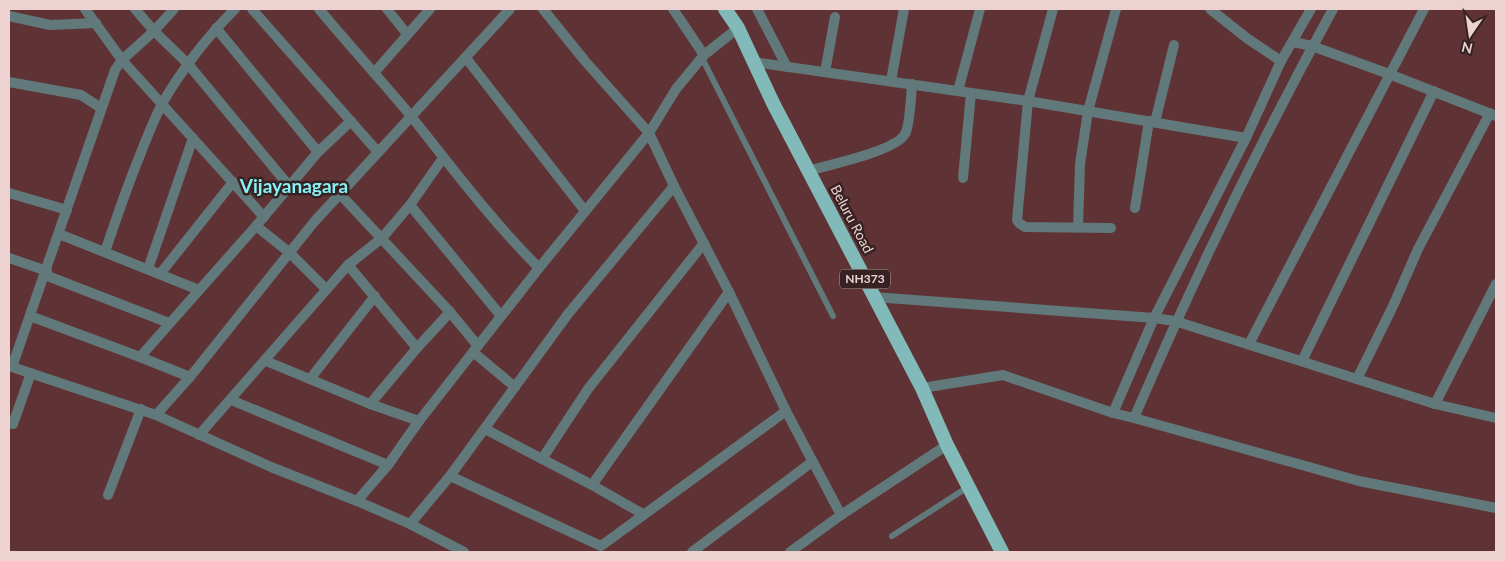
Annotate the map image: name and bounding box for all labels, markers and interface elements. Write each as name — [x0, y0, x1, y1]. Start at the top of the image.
north arrow — [1445, 10, 1495, 60]
text: N — [1460, 39, 1474, 58]
district label: Vijayanagara — [239, 174, 348, 197]
street label: Beluru Road — [827, 182, 878, 256]
road number: NH373 — [840, 270, 890, 288]

